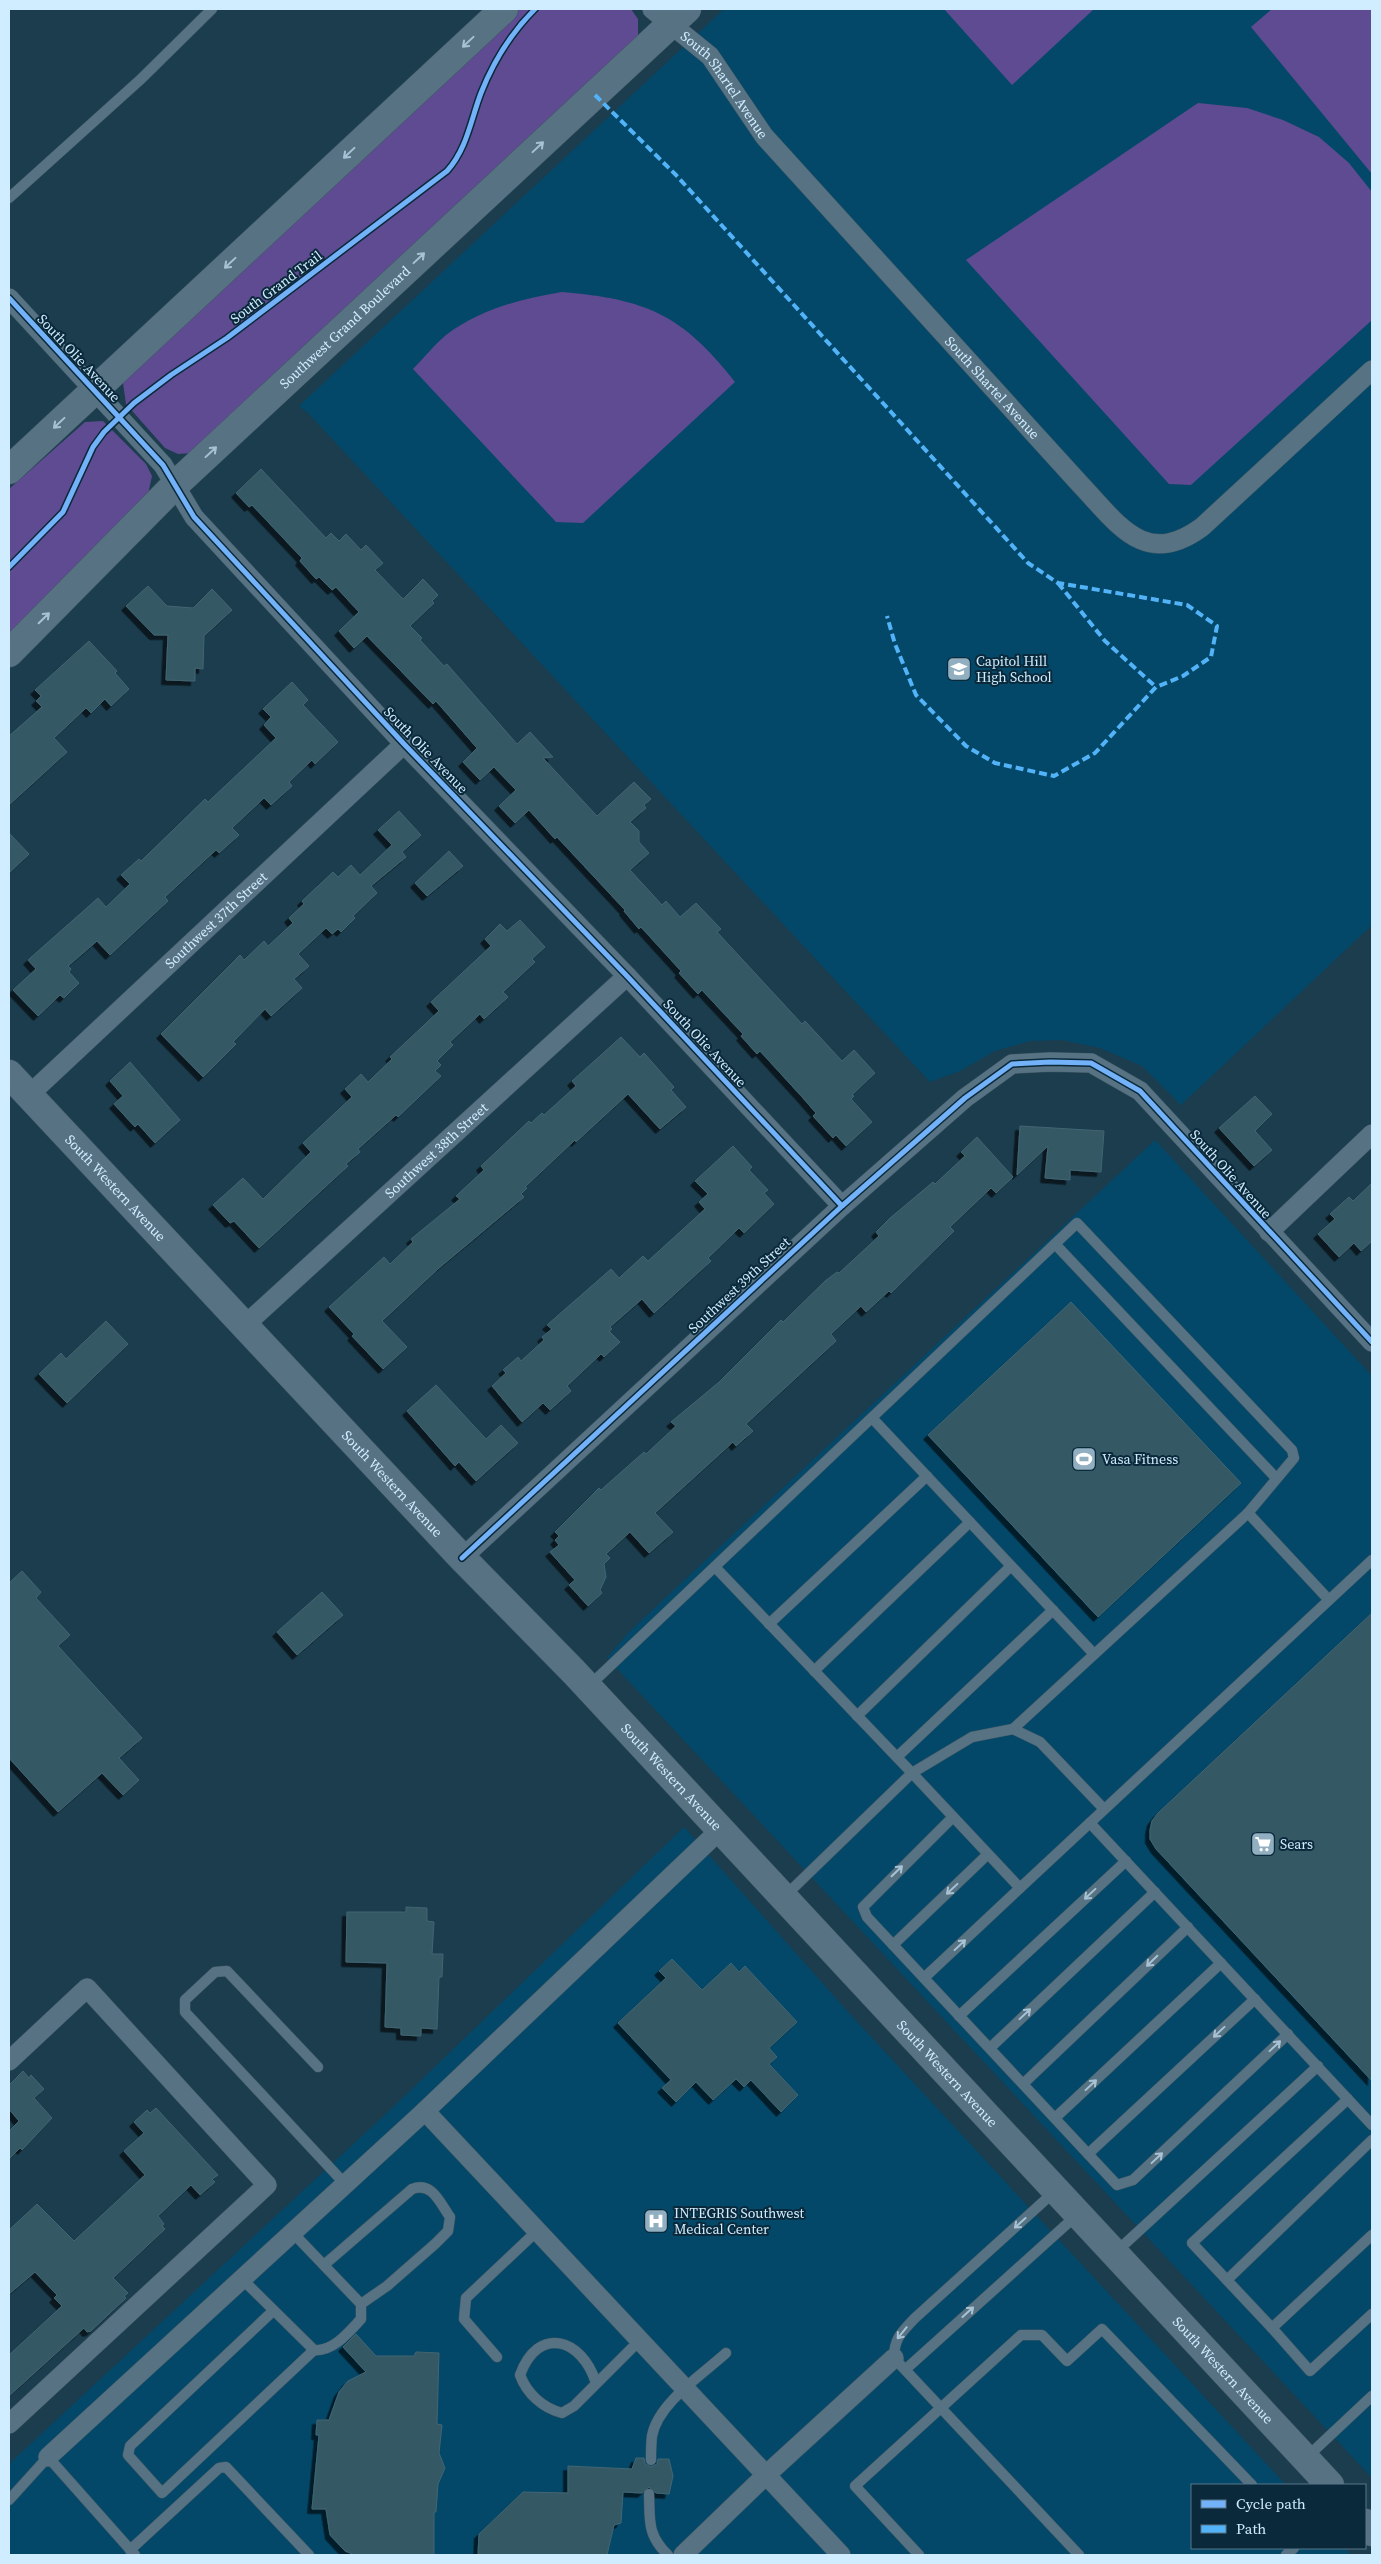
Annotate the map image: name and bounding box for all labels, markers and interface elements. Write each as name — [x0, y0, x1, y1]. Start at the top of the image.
street label: South Shartel Avenue — [676, 26, 773, 143]
one-way arrow — [462, 36, 475, 48]
one-way arrow — [532, 141, 545, 153]
one-way arrow — [343, 147, 356, 159]
street label: South Grand Trail — [226, 246, 326, 328]
one-way arrow — [413, 252, 426, 264]
one-way arrow — [224, 257, 237, 269]
street label: Southwest Grand Boulevard — [275, 261, 415, 393]
street label: South Olie Avenue — [33, 310, 125, 406]
street label: South Shartel Avenue — [940, 332, 1045, 443]
one-way arrow — [53, 417, 65, 429]
one-way arrow — [204, 446, 217, 458]
one-way arrow — [37, 613, 49, 625]
place label: Capitol Hill High School — [976, 651, 1052, 687]
school or university icon: Capitol Hill High School — [946, 656, 972, 682]
street label: South Olie Avenue — [379, 702, 473, 798]
street label: Southwest 37th Street — [160, 867, 272, 973]
street label: South Olie Avenue — [659, 995, 751, 1091]
street label: Southwest 38th Street — [380, 1098, 493, 1203]
street label: South Olie Avenue — [1186, 1125, 1276, 1223]
street label: South Western Avenue — [61, 1130, 171, 1246]
street label: Southwest 39th Street — [683, 1232, 795, 1338]
street label: South Western Avenue — [337, 1426, 447, 1541]
sports icon: Vasa Fitness — [1071, 1446, 1097, 1472]
place label: Vasa Fitness — [1102, 1449, 1178, 1469]
street label: South Western Avenue — [617, 1719, 726, 1835]
supermarket icon: Sears — [1250, 1831, 1276, 1857]
place label: Sears — [1280, 1834, 1313, 1854]
one-way arrow — [890, 1865, 903, 1877]
one-way arrow — [946, 1883, 958, 1895]
one-way arrow — [1084, 1888, 1097, 1900]
one-way arrow — [953, 1939, 966, 1951]
one-way arrow — [1146, 1955, 1159, 1967]
one-way arrow — [1019, 2008, 1031, 2020]
street label: South Western Avenue — [892, 2015, 1002, 2132]
one-way arrow — [1213, 2026, 1226, 2038]
one-way arrow — [1268, 2040, 1281, 2052]
one-way arrow — [1084, 2079, 1097, 2091]
one-way arrow — [1150, 2152, 1163, 2164]
place label: INTEGRIS Southwest Medical Center — [674, 2203, 805, 2239]
hospital icon: INTEGRIS Southwest Medical Center — [643, 2208, 669, 2234]
one-way arrow — [1014, 2217, 1027, 2228]
one-way arrow — [961, 2307, 974, 2318]
street label: South Western Avenue — [1168, 2312, 1278, 2428]
one-way arrow — [896, 2327, 907, 2340]
legend — [1191, 2484, 1366, 2549]
text: Cycle path — [1236, 2493, 1306, 2514]
text: Path — [1236, 2518, 1266, 2539]

